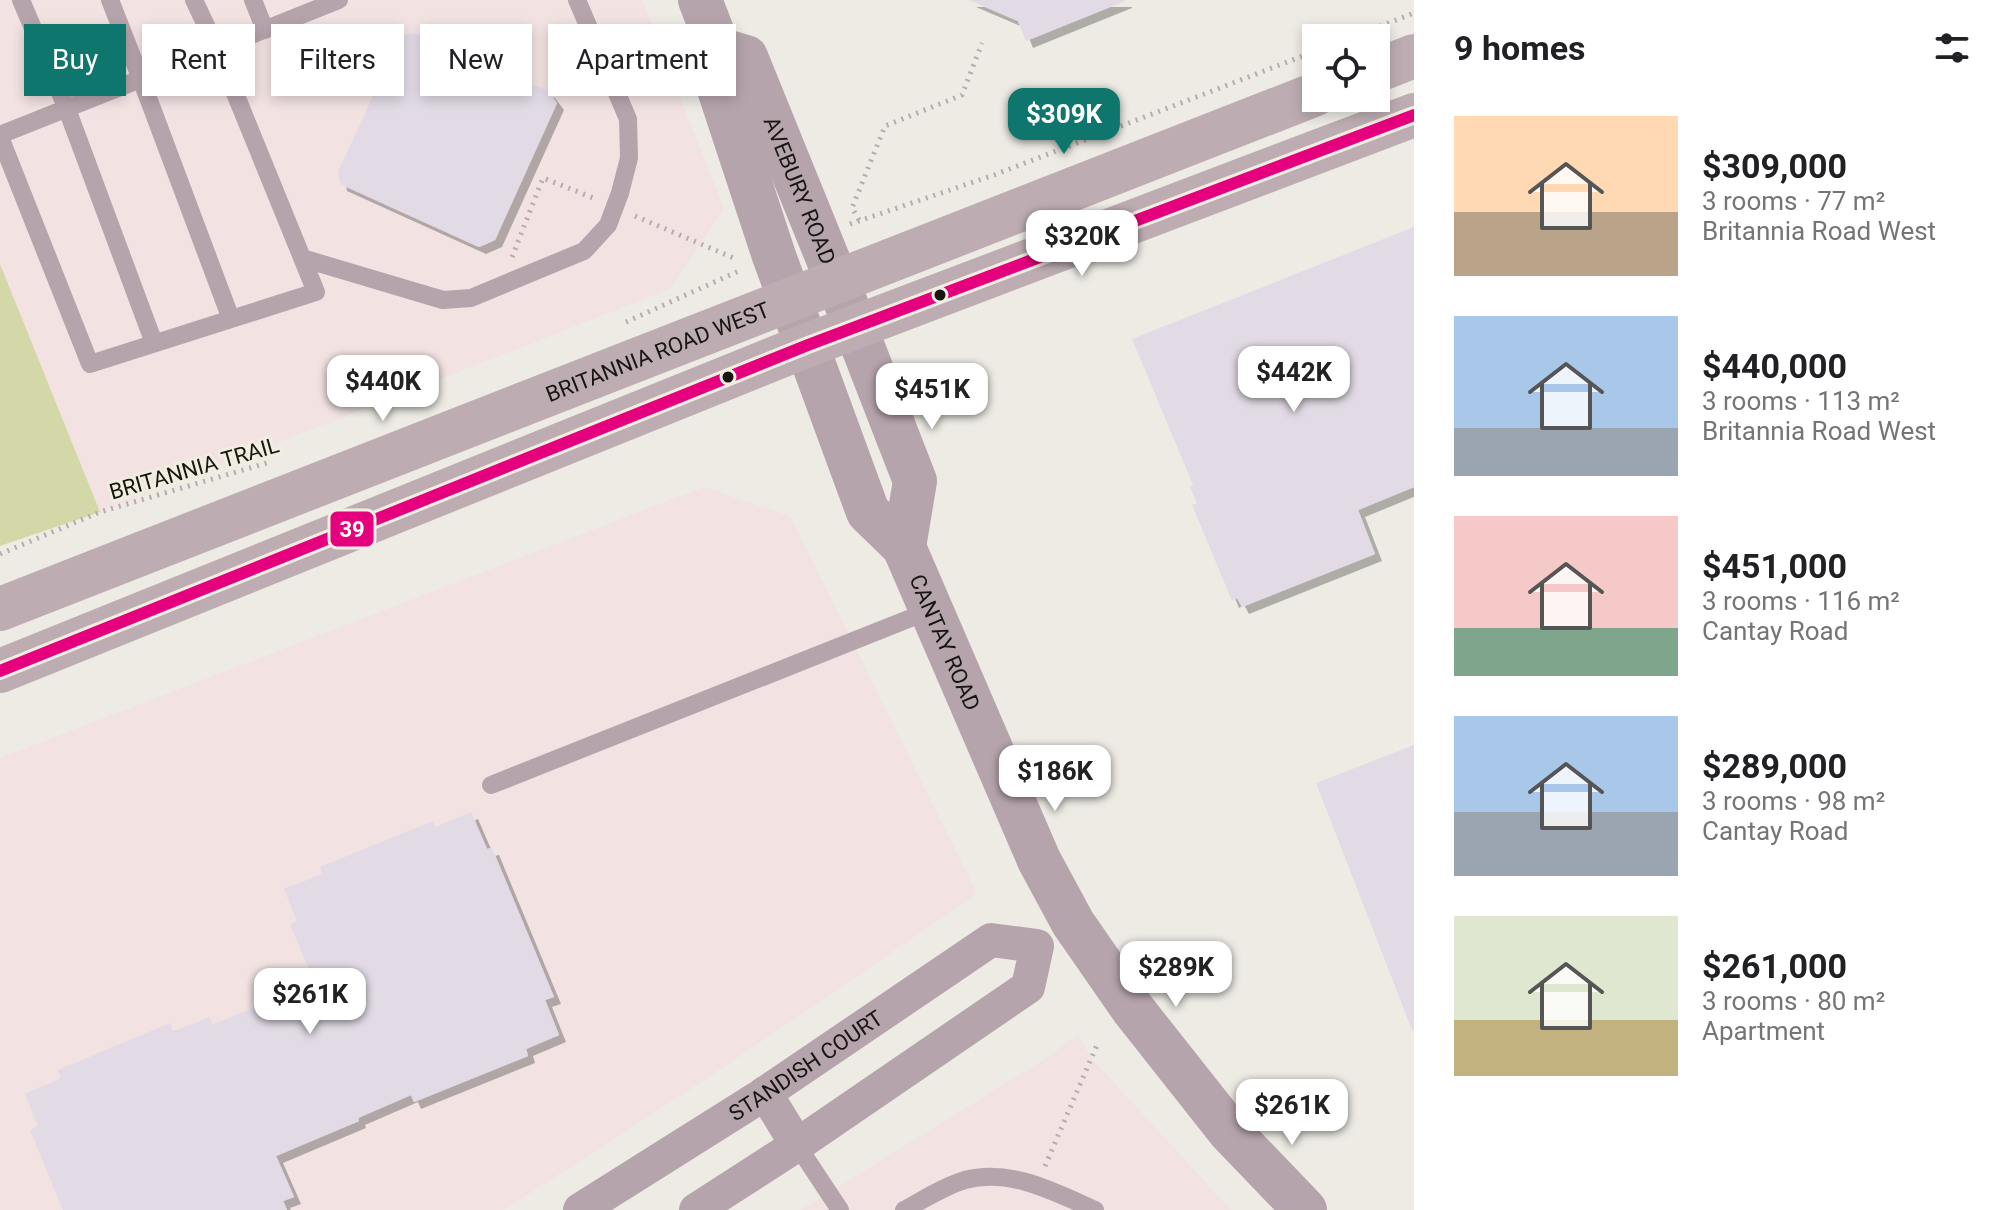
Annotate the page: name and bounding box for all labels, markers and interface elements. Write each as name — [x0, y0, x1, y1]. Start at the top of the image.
chip: Buy — [24, 24, 126, 96]
chip: Rent — [142, 24, 255, 96]
chip: Filters — [271, 24, 404, 96]
chip: New — [420, 24, 532, 96]
chip: Apartment — [548, 24, 736, 96]
map controls — [1302, 24, 1390, 112]
button: locate — [1302, 24, 1390, 112]
icon: filters — [1930, 26, 1974, 70]
text: 9 homes — [1454, 28, 1585, 68]
pin: $309K — [1008, 88, 1120, 156]
text: $309K — [1026, 99, 1102, 129]
street label: AVEBURY ROAD — [759, 113, 841, 268]
text: $309,000 — [1702, 146, 1847, 186]
icon: home — [1518, 148, 1614, 244]
text: 3 rooms · 77 m² — [1702, 186, 1885, 216]
pin: $320K — [1026, 210, 1138, 278]
text: Britannia Road West — [1702, 216, 1936, 246]
text: $320K — [1044, 221, 1120, 251]
unlabelled marker — [932, 287, 948, 303]
street label: BRITANNIA ROAD WEST — [542, 297, 773, 407]
pin: $442K — [1238, 346, 1350, 414]
text: $440,000 — [1702, 346, 1847, 386]
icon: home — [1518, 348, 1614, 444]
pin: $440K — [327, 355, 439, 423]
text: $442K — [1256, 357, 1332, 387]
pin: $451K — [876, 363, 988, 431]
text: $440K — [345, 366, 421, 396]
unlabelled marker — [720, 369, 736, 385]
text: $451K — [894, 374, 970, 404]
text: 3 rooms · 113 m² — [1702, 386, 1900, 416]
text: Britannia Road West — [1702, 416, 1936, 446]
street label: BRITANNIA TRAIL — [106, 432, 282, 505]
line badge: 39 — [329, 510, 375, 548]
text: 39 — [339, 517, 365, 542]
text: $451,000 — [1702, 546, 1847, 586]
icon: home — [1518, 548, 1614, 644]
street label: CANTAY ROAD — [904, 571, 985, 714]
text: 3 rooms · 116 m² — [1702, 586, 1900, 616]
text: Cantay Road — [1702, 616, 1848, 646]
pin: $186K — [999, 745, 1111, 813]
text: $289,000 — [1702, 746, 1847, 786]
icon: home — [1518, 748, 1614, 844]
text: $186K — [1017, 756, 1093, 786]
text: 3 rooms · 98 m² — [1702, 786, 1885, 816]
text: Cantay Road — [1702, 816, 1848, 846]
pin: $289K — [1120, 941, 1232, 1009]
text: $261,000 — [1702, 946, 1847, 986]
icon: home — [1518, 948, 1614, 1044]
text: $289K — [1138, 952, 1214, 982]
pin: $261K — [254, 968, 366, 1036]
text: $261K — [272, 979, 348, 1009]
text: 3 rooms · 80 m² — [1702, 986, 1885, 1016]
street label: STANDISH COURT — [724, 1005, 887, 1126]
text: Apartment — [1702, 1016, 1825, 1046]
pin: $261K — [1236, 1079, 1348, 1147]
text: $261K — [1254, 1090, 1330, 1120]

